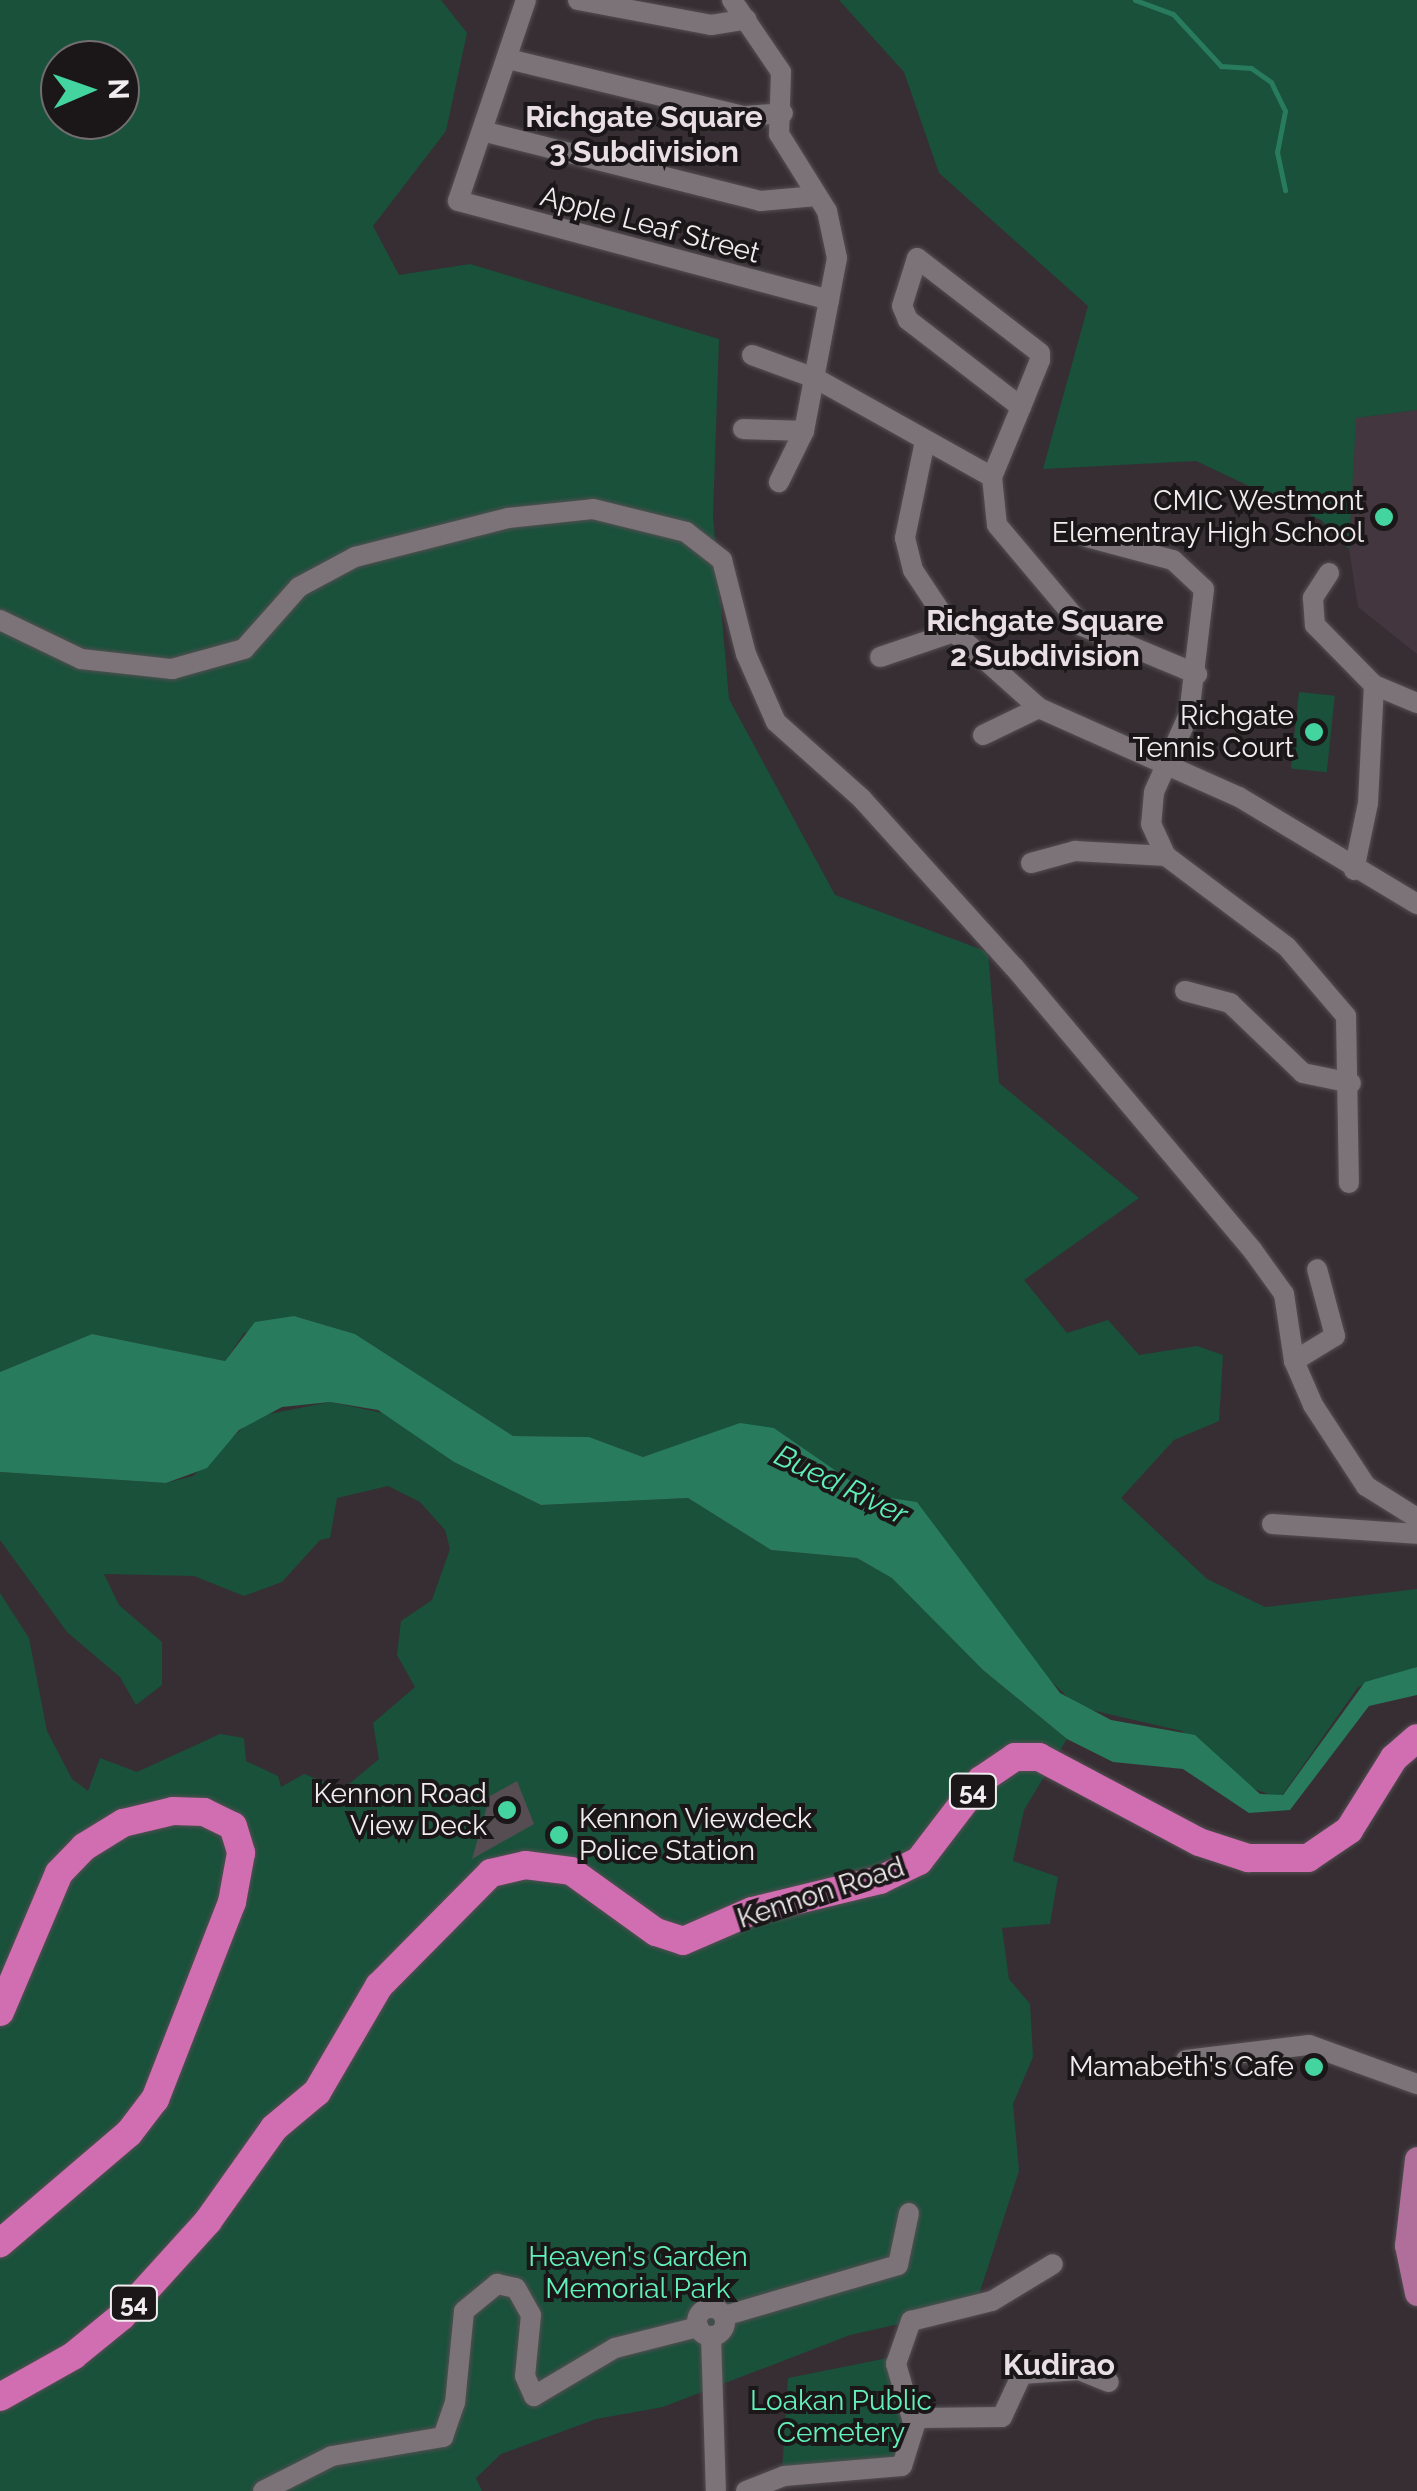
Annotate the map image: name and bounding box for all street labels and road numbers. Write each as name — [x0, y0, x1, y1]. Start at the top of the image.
street label: Apple Leaf Street — [536, 179, 764, 271]
road number: 54 — [948, 1771, 998, 1811]
street label: Kennon Road — [733, 1850, 909, 1936]
road number: 54 — [109, 2283, 159, 2323]

